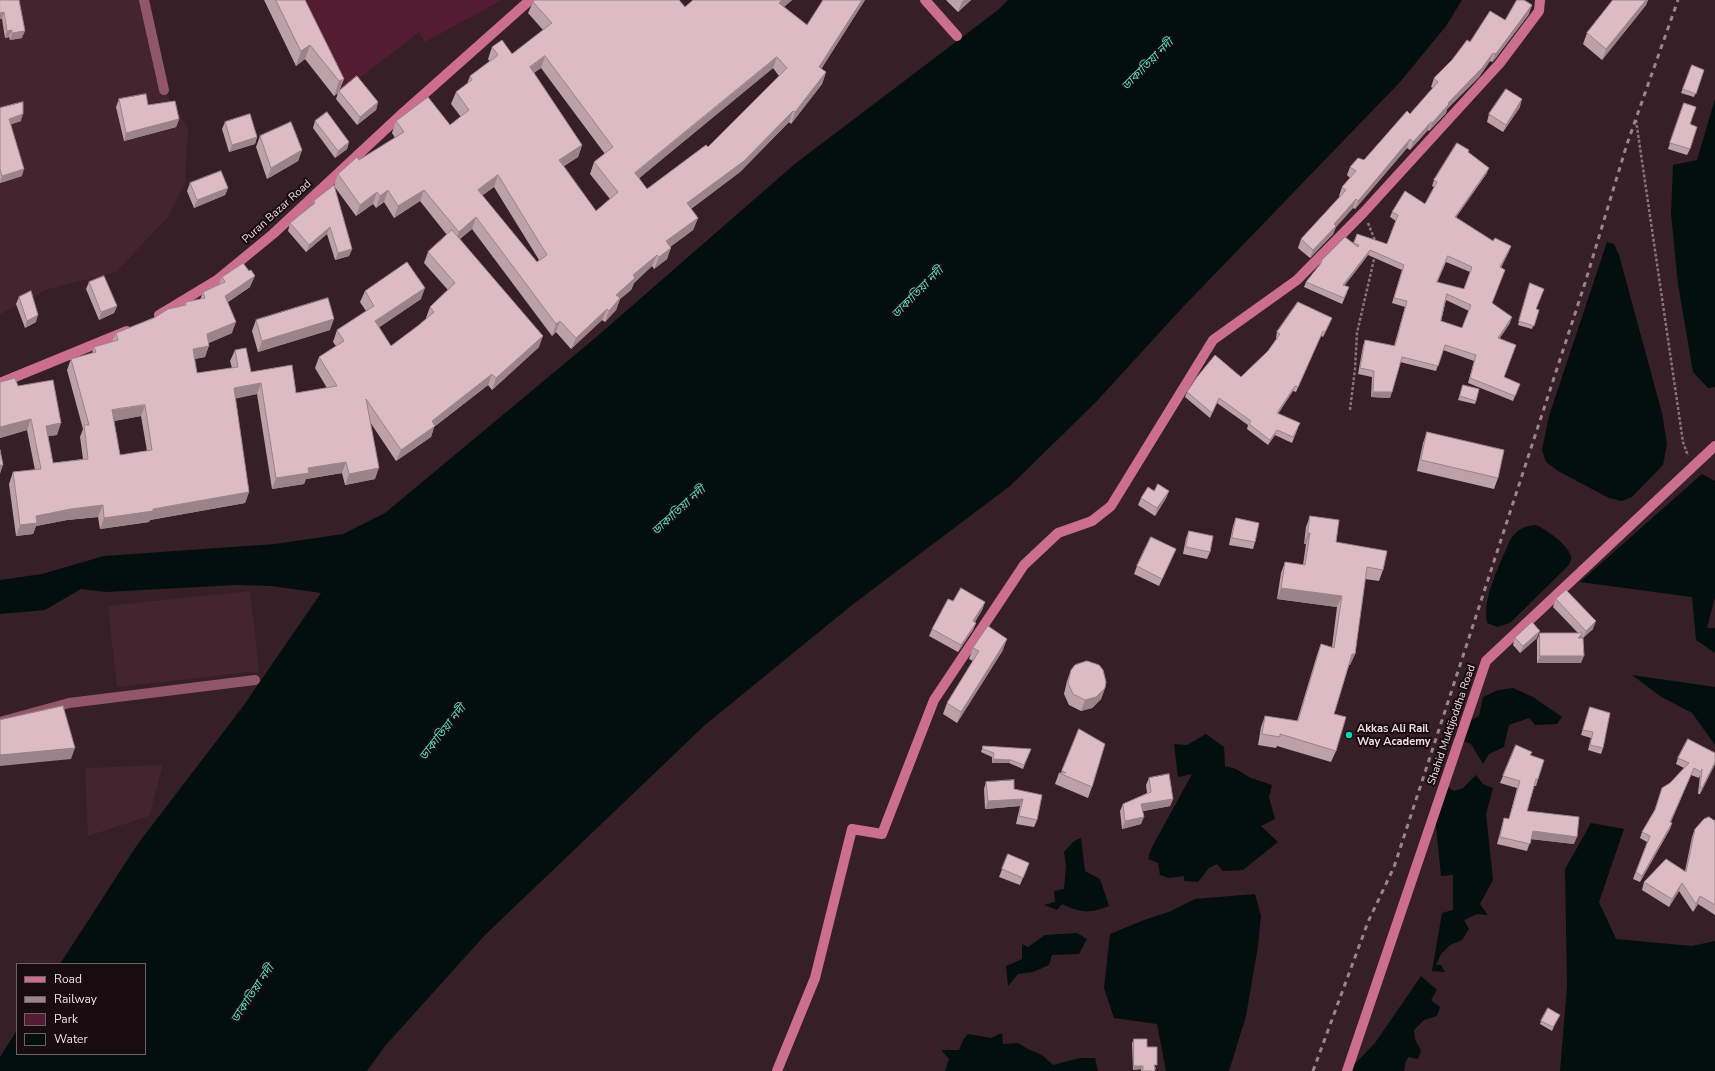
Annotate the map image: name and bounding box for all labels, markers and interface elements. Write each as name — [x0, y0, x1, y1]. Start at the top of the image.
water label: ডাকাতিয়া নদী — [1119, 36, 1177, 94]
street label: Puran Bazar Road — [240, 178, 314, 246]
water label: ডাকাতিয়া নদী — [889, 264, 947, 322]
water label: ডাকাতিয়া নদী — [649, 483, 709, 539]
street label: Shahid Muktijoddha Road — [1425, 663, 1479, 787]
water label: ডাকাতিয়া নদী — [417, 702, 469, 764]
place label: Akkas Ali Rail Way Academy — [1357, 722, 1431, 748]
marker: Akkas Ali Rail Way Academy — [1344, 730, 1354, 740]
water label: ডাকাতিয়া নদী — [228, 962, 278, 1026]
legend — [16, 963, 146, 1055]
text: Road — [54, 971, 82, 987]
text: Railway — [54, 991, 97, 1007]
text: Park — [54, 1011, 78, 1027]
text: Water — [54, 1031, 88, 1047]

